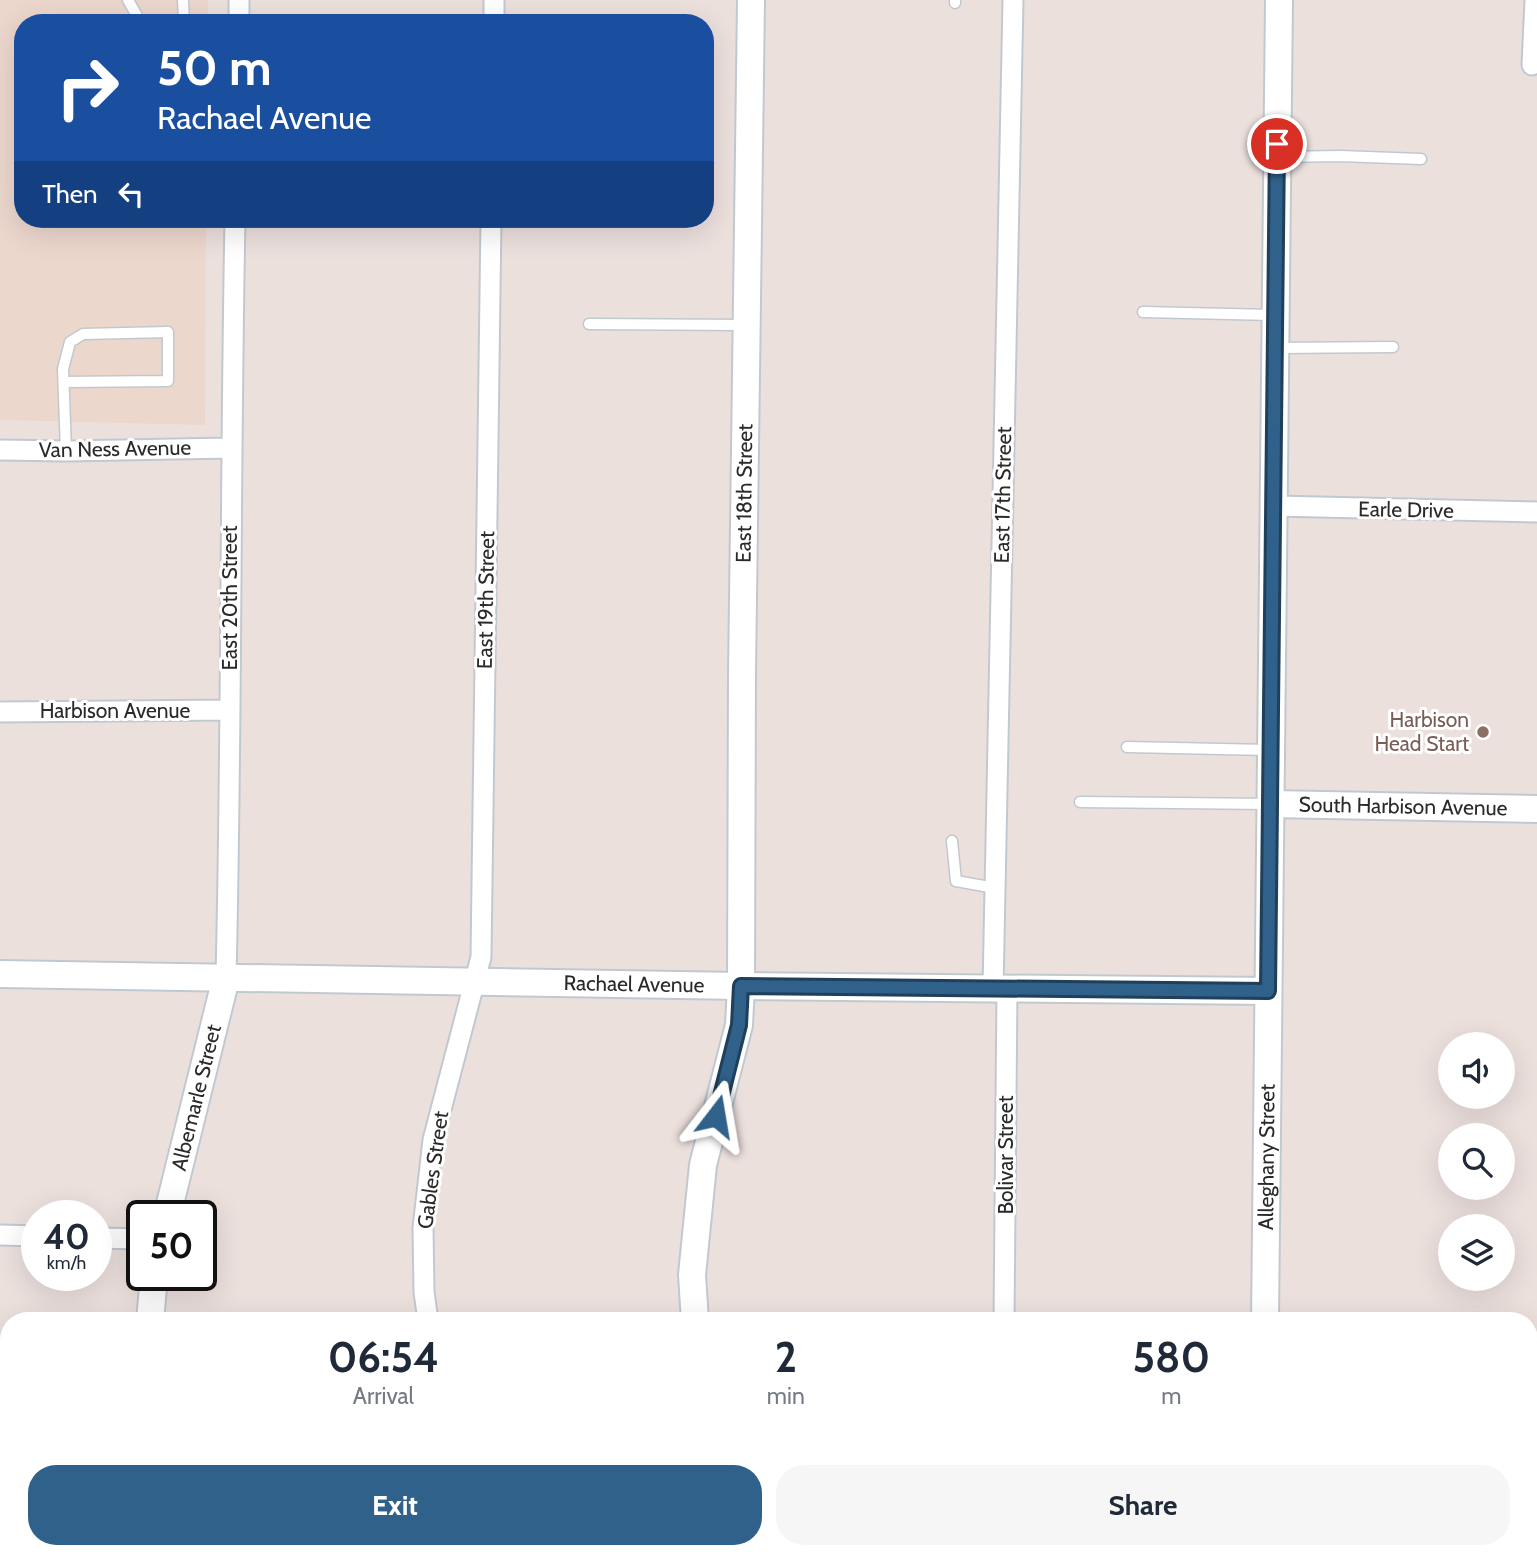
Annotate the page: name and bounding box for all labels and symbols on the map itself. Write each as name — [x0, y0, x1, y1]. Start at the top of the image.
pin — [1247, 114, 1307, 174]
street label: East 18th Street — [730, 424, 757, 563]
street label: East 17th Street — [989, 426, 1016, 564]
street label: Van Ness Avenue — [39, 435, 192, 462]
street label: Earle Drive — [1358, 496, 1454, 523]
street label: East 20th Street — [217, 525, 242, 671]
street label: East 19th Street — [472, 531, 499, 669]
street label: Harbison Avenue — [40, 698, 191, 723]
place label: Harbison Head Start — [1374, 707, 1469, 756]
marker: Harbison Head Start — [1475, 724, 1491, 740]
street label: South Harbison Avenue — [1298, 792, 1508, 820]
street label: Rachael Avenue — [563, 970, 705, 997]
street label: Albemarle Street — [166, 1022, 226, 1173]
position arrow — [679, 1079, 753, 1153]
street label: Alleghany Street — [1253, 1084, 1280, 1230]
street label: Bolivar Street — [993, 1095, 1018, 1215]
street label: Gables Street — [412, 1109, 453, 1231]
speed limit sign: 50 — [126, 1200, 217, 1291]

